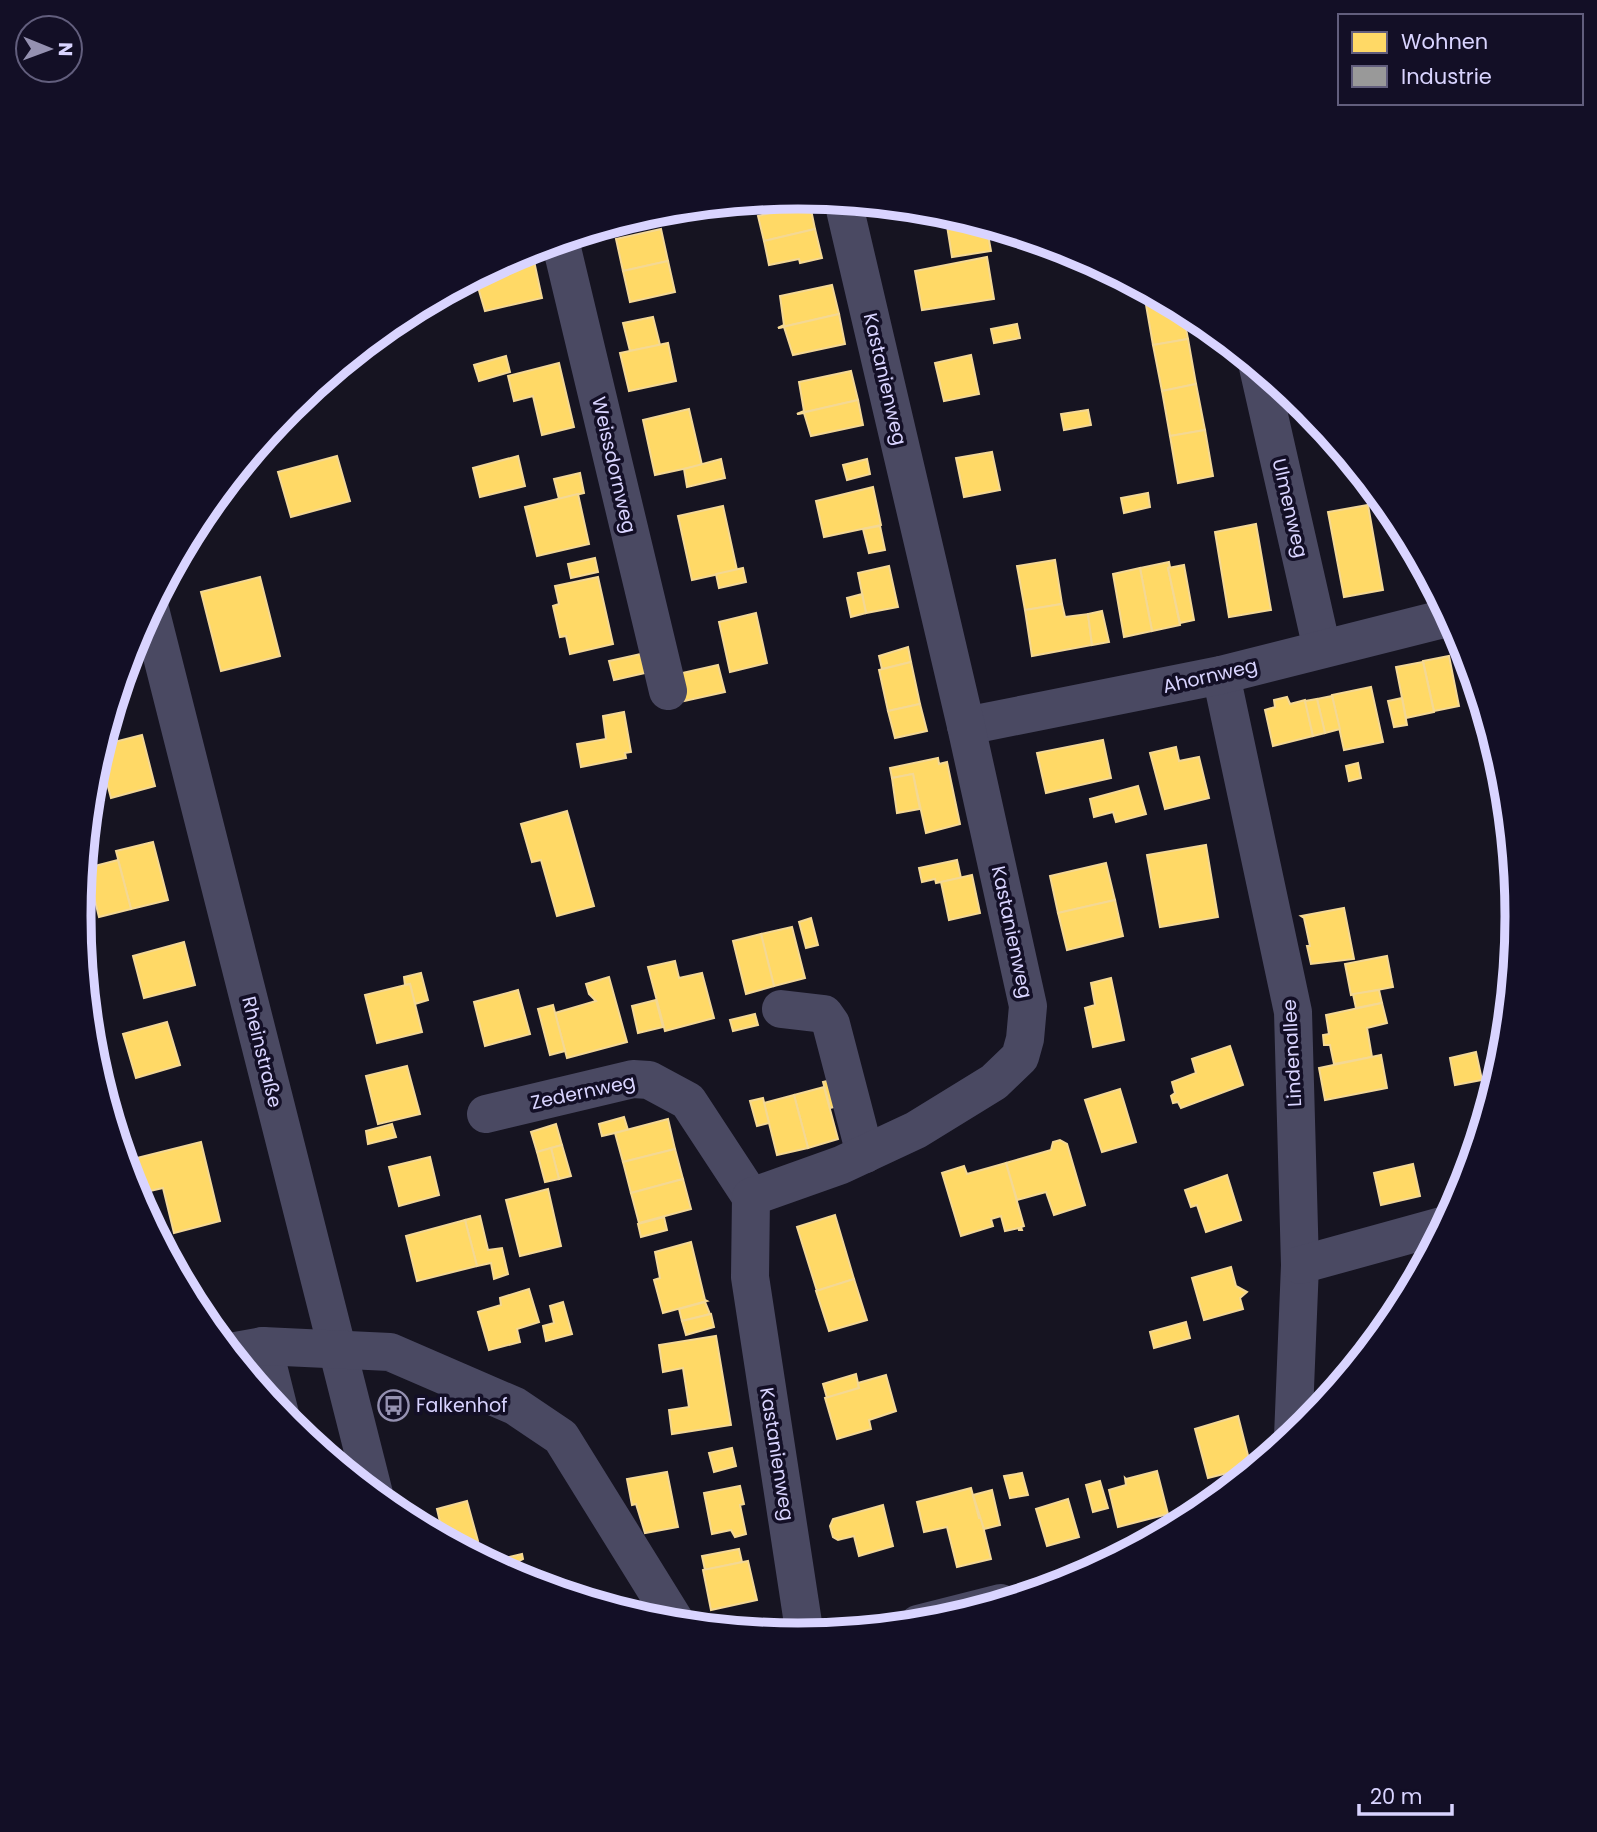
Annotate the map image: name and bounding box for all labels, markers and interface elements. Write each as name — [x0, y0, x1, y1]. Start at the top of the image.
north arrow — [14, 14, 84, 84]
legend — [1338, 14, 1583, 105]
text: Wohnen — [1401, 27, 1488, 56]
text: N — [52, 42, 79, 57]
text: Industrie — [1401, 62, 1492, 91]
street label: Kastanienweg — [857, 310, 913, 448]
street label: Weissdornweg — [585, 394, 643, 536]
street label: Ulmenweg — [1265, 456, 1315, 560]
street label: Ahornweg — [1160, 652, 1260, 700]
street label: Kastanienweg — [985, 863, 1039, 1001]
street label: Rheinstraße — [235, 994, 289, 1110]
street label: Lindenallee — [1276, 999, 1308, 1107]
street label: Zedernweg — [528, 1068, 638, 1116]
street label: Kastanienweg — [753, 1385, 801, 1523]
bus stop icon: Falkenhof — [376, 1388, 410, 1422]
place label: Falkenhof — [416, 1392, 507, 1419]
scale bar — [1359, 1772, 1452, 1816]
text: 20 m — [1370, 1782, 1423, 1811]

